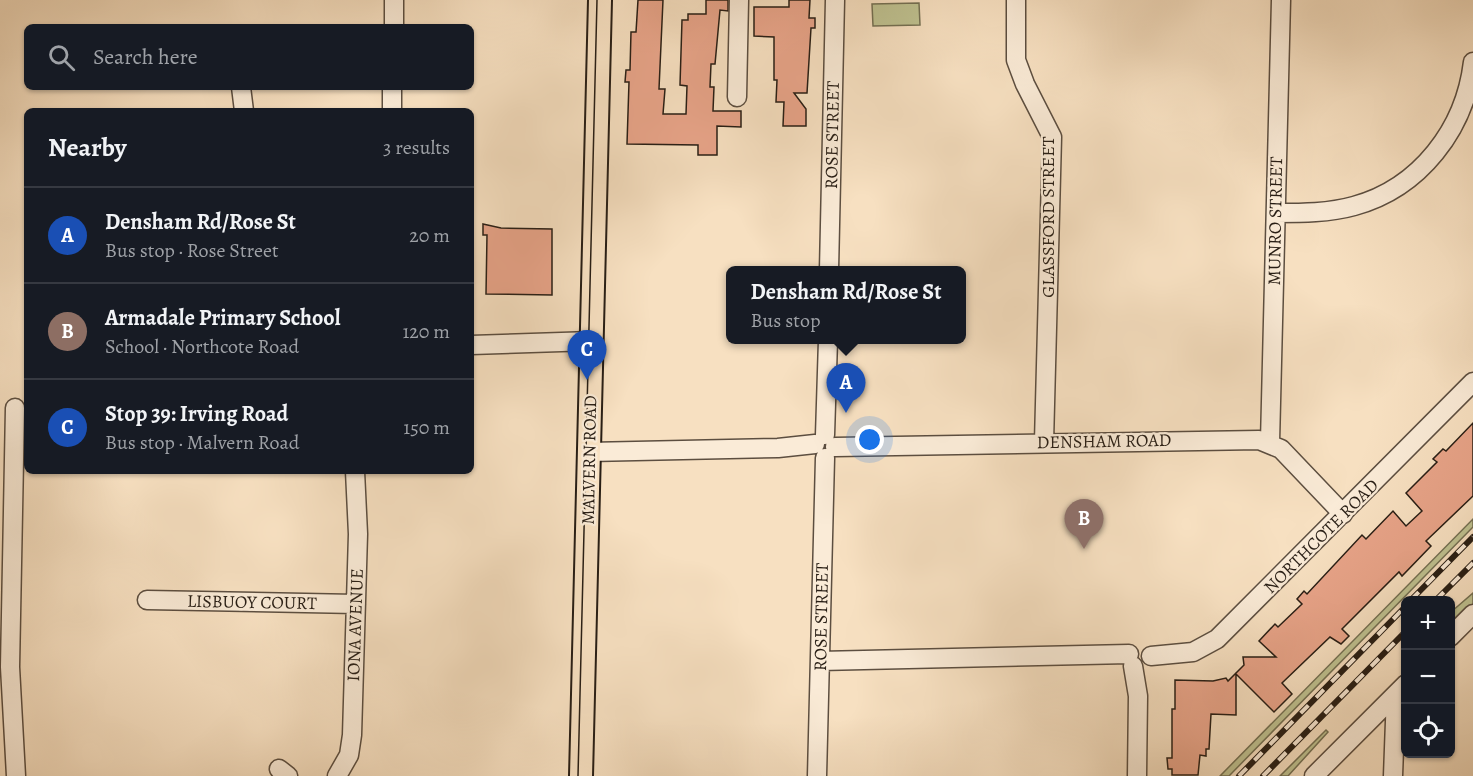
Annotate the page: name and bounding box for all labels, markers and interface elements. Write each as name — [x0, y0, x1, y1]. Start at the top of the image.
search box — [24, 24, 474, 90]
icon: search — [45, 41, 78, 74]
text: Search here — [93, 42, 198, 72]
street label: ROSE STREET — [819, 80, 845, 189]
text: Nearby — [48, 130, 127, 165]
text: 3 results — [383, 134, 450, 161]
street label: GLASSFORD STREET — [1036, 136, 1060, 298]
street label: MUNRO STREET — [1262, 156, 1288, 286]
text: Densham Rd/Rose St — [105, 207, 296, 237]
text: A — [61, 222, 74, 249]
text: 20 m — [409, 222, 450, 249]
text: Bus stop · Rose Street — [105, 237, 279, 264]
popup — [726, 266, 966, 344]
text: Densham Rd/Rose St — [751, 277, 941, 307]
text: Armadale Primary School — [105, 303, 341, 333]
text: Bus stop — [751, 307, 820, 334]
text: B — [61, 318, 74, 345]
text: 120 m — [402, 318, 450, 345]
pin: C — [568, 330, 606, 380]
text: School · Northcote Road — [105, 333, 299, 360]
pin: A — [826, 364, 866, 413]
street label: MALVERN ROAD — [576, 395, 602, 525]
text: Stop 39: Irving Road — [105, 399, 288, 429]
text: C — [61, 414, 74, 441]
text: 150 m — [403, 414, 450, 441]
your location — [855, 425, 884, 454]
street label: DENSHAM ROAD — [1036, 428, 1172, 454]
text: Bus stop · Malvern Road — [105, 429, 300, 456]
street label: NORTHCOTE ROAD — [1258, 473, 1384, 599]
pin: B — [1064, 500, 1104, 549]
street label: ROSE STREET — [808, 562, 834, 671]
street label: IONA AVENUE — [341, 568, 369, 682]
street label: LISBUOY COURT — [187, 589, 317, 615]
map controls — [1401, 596, 1455, 758]
button: + — [1401, 596, 1455, 650]
button: − — [1401, 650, 1455, 704]
button: locate — [1401, 704, 1455, 758]

